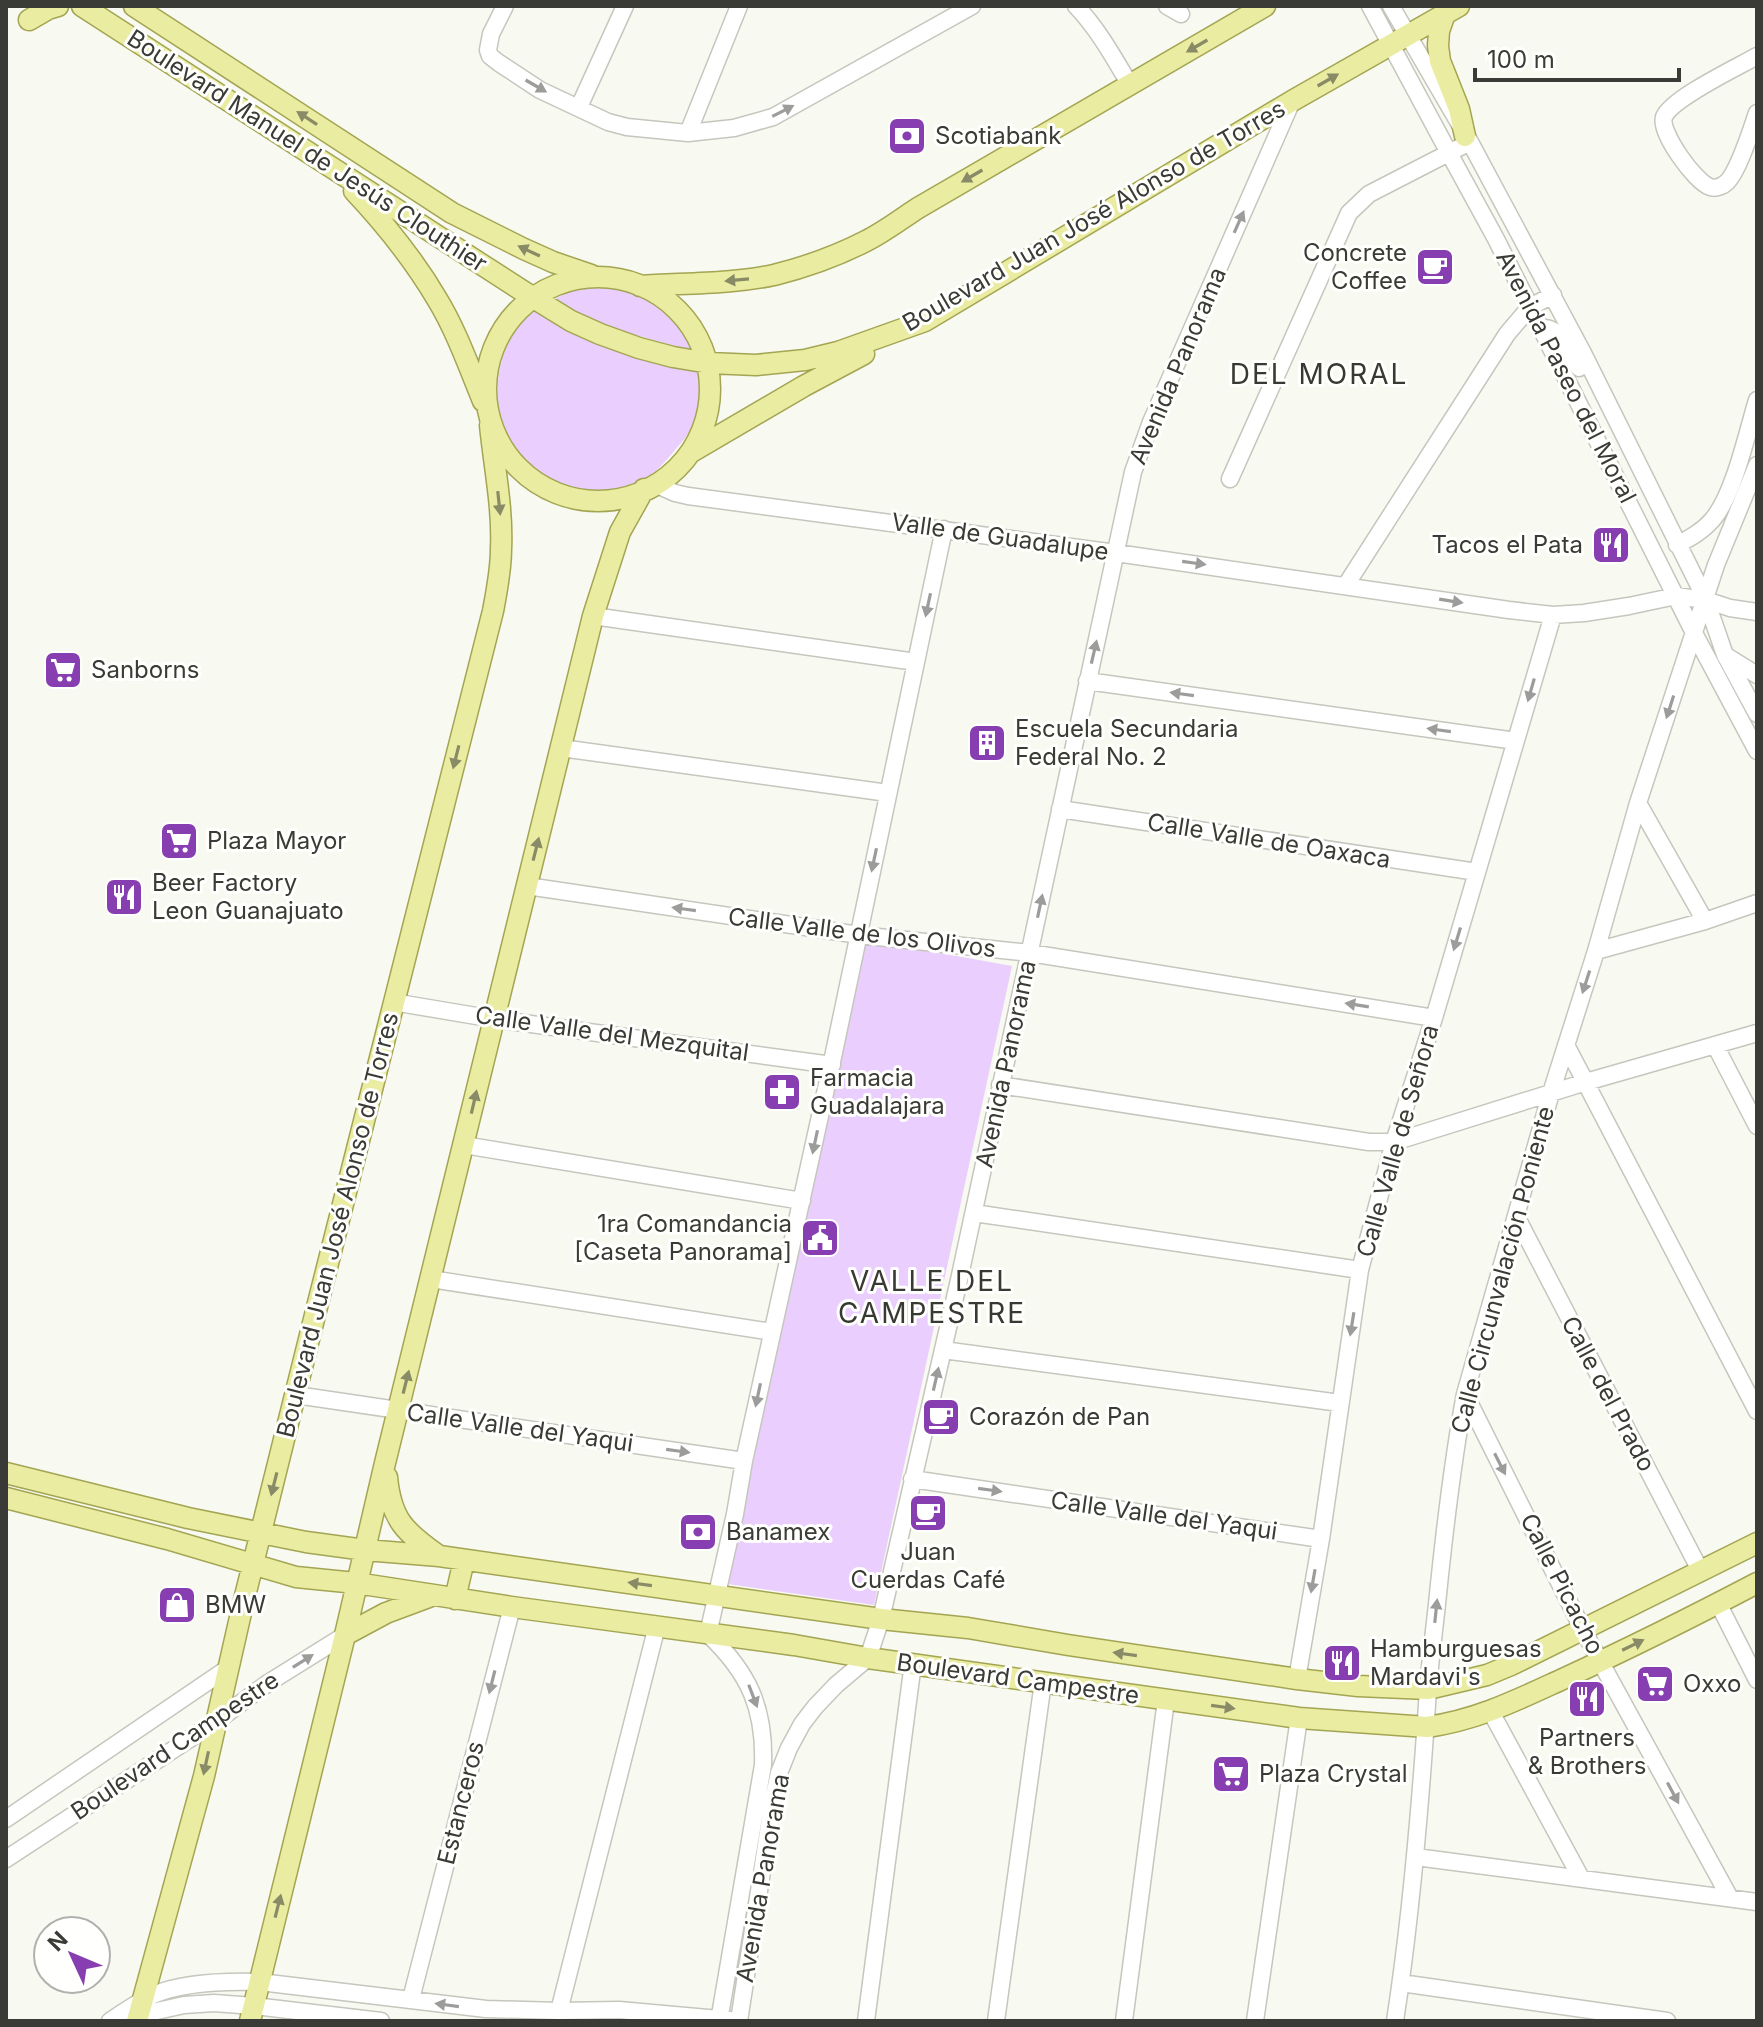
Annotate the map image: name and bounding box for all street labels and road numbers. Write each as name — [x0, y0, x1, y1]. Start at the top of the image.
street label: Boulevard Manuel de Jesús Clouthier — [122, 23, 492, 278]
street label: Boulevard Juan José Alonso de Torres — [897, 94, 1290, 337]
street label: Avenida Paseo del Moral — [1490, 246, 1643, 508]
street label: Avenida Panorama — [1123, 263, 1232, 469]
street label: Valle de Guadalupe — [890, 507, 1111, 566]
street label: Calle Valle de Oaxaca — [1145, 807, 1393, 874]
street label: Calle Valle de los Olivos — [726, 902, 998, 963]
street label: Avenida Panorama — [969, 958, 1042, 1170]
street label: Calle Valle del Mezquital — [473, 1000, 751, 1067]
street label: Boulevard Juan José Alonso de Torres — [271, 1009, 404, 1441]
street label: Calle Valle de Señora — [1350, 1021, 1445, 1260]
street label: Calle Circunvalación Poniente — [1445, 1103, 1560, 1437]
street label: Calle del Prado — [1555, 1311, 1662, 1476]
street label: Calle Valle del Yaqui — [405, 1397, 635, 1458]
street label: Calle Valle del Yaqui — [1049, 1485, 1279, 1546]
street label: Calle Picacho — [1515, 1508, 1610, 1659]
street label: Boulevard Campestre — [895, 1647, 1141, 1710]
street label: Boulevard Campestre — [65, 1665, 284, 1826]
street label: Estanceros — [431, 1738, 490, 1868]
street label: Avenida Panorama — [730, 1771, 795, 1984]

